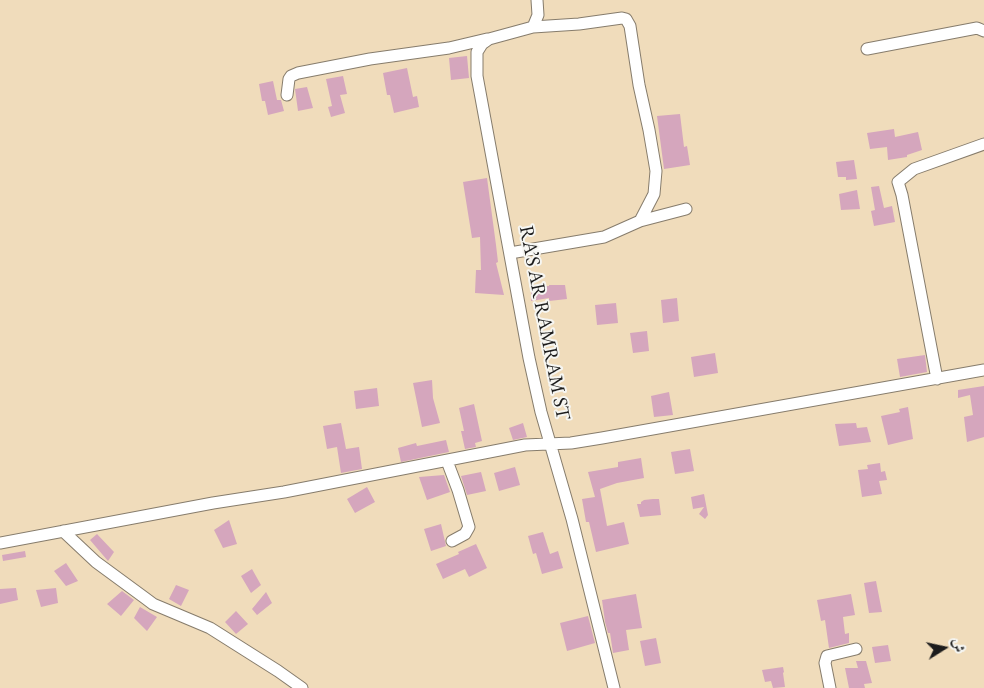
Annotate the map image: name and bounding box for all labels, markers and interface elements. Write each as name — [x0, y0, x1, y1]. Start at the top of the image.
street label: RA’S AR RAMRAM ST — [513, 224, 575, 422]
north arrow — [919, 623, 969, 673]
text: ش — [949, 637, 969, 654]

